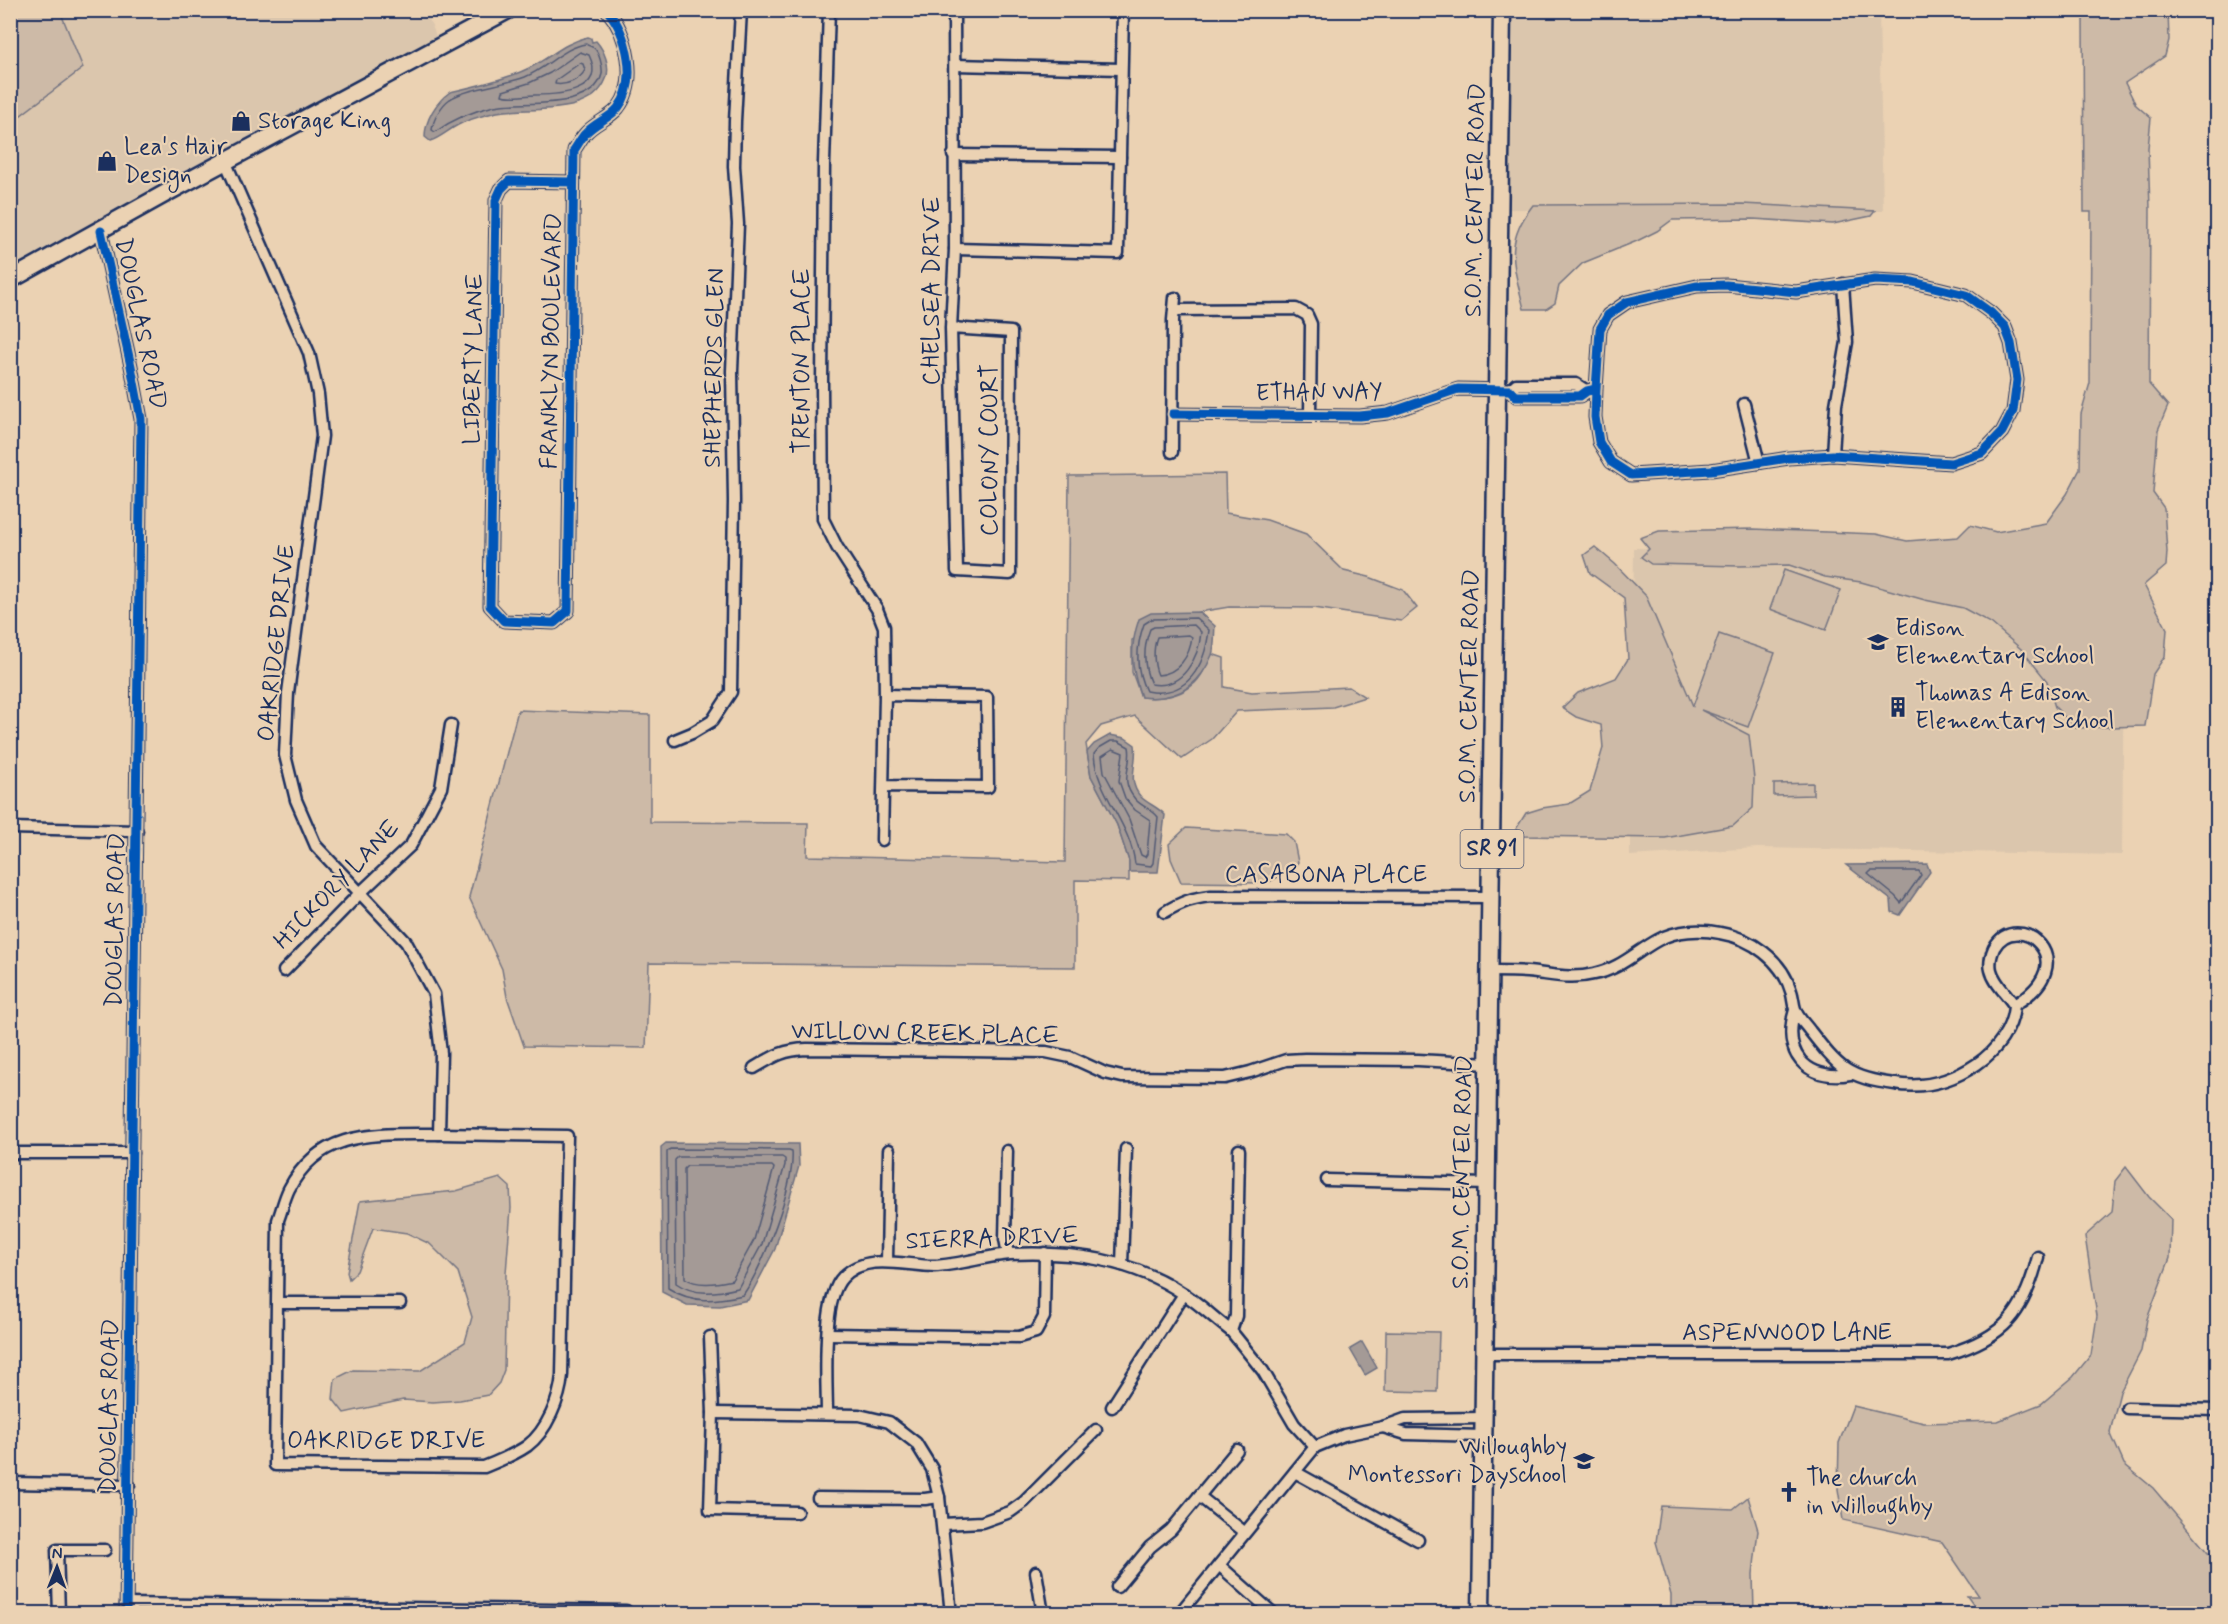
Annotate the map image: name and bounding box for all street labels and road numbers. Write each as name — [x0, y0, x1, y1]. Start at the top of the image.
street label: S.O.M. CENTER ROAD — [1458, 83, 1494, 317]
street label: CHELSEA DRIVE — [917, 196, 948, 386]
street label: FRANKLYN BOULEVARD — [534, 212, 570, 470]
street label: DOUGLAS ROAD — [107, 235, 173, 413]
street label: SHEPHERDS GLEN — [698, 268, 732, 468]
street label: TRENTON PLACE — [787, 268, 818, 454]
street label: LIBERTY LANE — [457, 273, 491, 445]
street label: COLONY COURT — [975, 364, 1006, 536]
street label: ETHAN WAY — [1255, 376, 1383, 410]
street label: OAKRIDGE DRIVE — [251, 543, 303, 743]
street label: S.O.M. CENTER ROAD — [1452, 569, 1488, 803]
street label: HICKORY LANE — [267, 814, 407, 956]
road number: SR 91 — [1460, 830, 1524, 868]
street label: DOUGLAS ROAD — [99, 832, 133, 1008]
street label: CASABONA PLACE — [1225, 860, 1427, 891]
street label: WILLOW CREEK PLACE — [791, 1016, 1059, 1052]
street label: S.O.M. CENTER ROAD — [1445, 1055, 1481, 1289]
street label: SIERRA DRIVE — [905, 1220, 1079, 1258]
street label: DOUGLAS ROAD — [93, 1318, 127, 1494]
street label: ASPENWOOD LANE — [1682, 1318, 1892, 1349]
street label: OAKRIDGE DRIVE — [287, 1426, 485, 1457]

